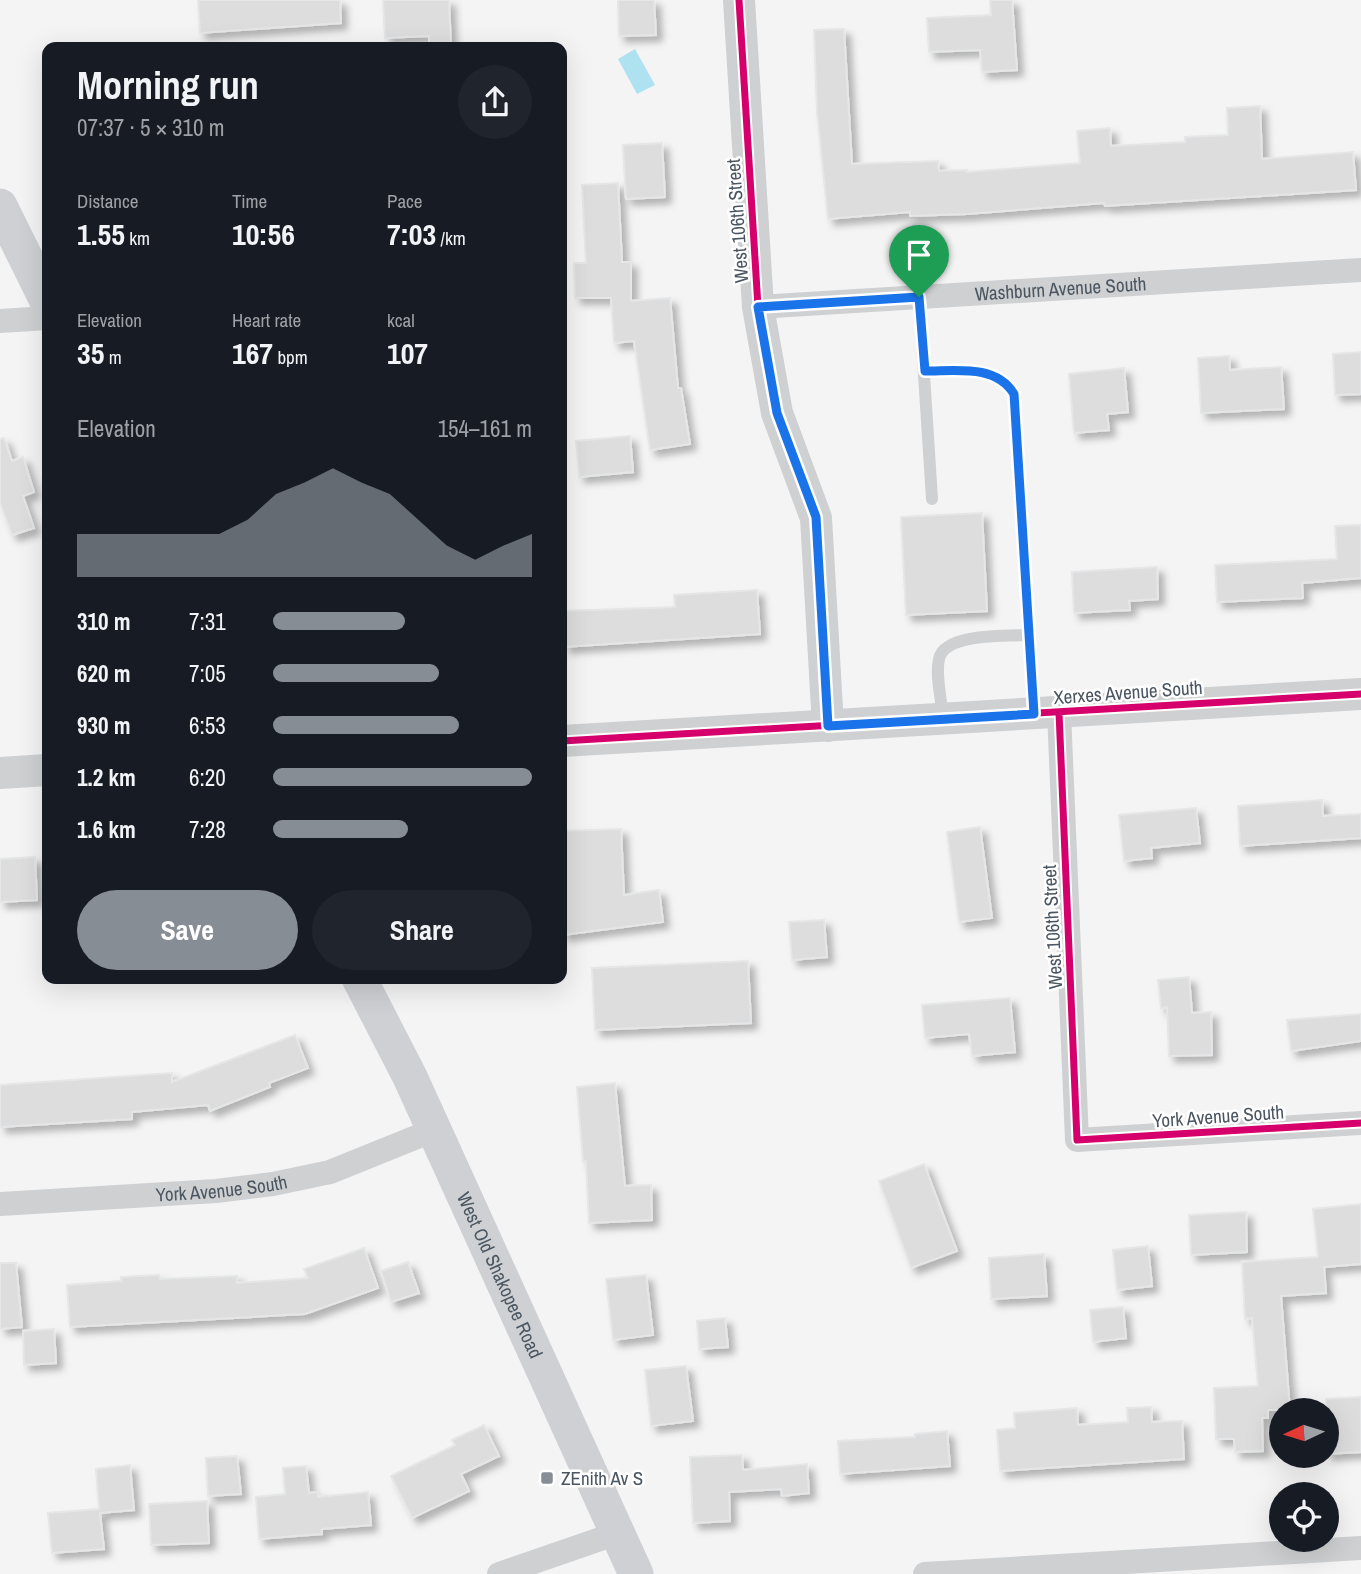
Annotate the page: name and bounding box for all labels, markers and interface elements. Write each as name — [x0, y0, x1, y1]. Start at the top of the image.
text: Morning run — [77, 60, 259, 111]
button: share — [458, 65, 532, 139]
text: 07:37 · 5 × 310 m — [77, 112, 224, 143]
street label: West 106th Street — [720, 157, 754, 284]
text: Distance — [77, 188, 138, 214]
text: Time — [232, 188, 267, 214]
text: Pace — [387, 188, 423, 214]
text: 1.55 — [77, 214, 125, 254]
text: 10:56 — [232, 214, 295, 254]
text: 7:03 — [387, 214, 436, 254]
text: km — [125, 225, 150, 251]
text: /km — [436, 225, 466, 251]
pin — [889, 225, 949, 297]
icon: arrive — [900, 236, 938, 274]
street label: Washburn Avenue South — [974, 270, 1147, 307]
text: Elevation — [77, 307, 142, 333]
text: Heart rate — [232, 307, 301, 333]
text: kcal — [387, 307, 415, 333]
text: 35 — [77, 333, 104, 373]
text: 167 — [232, 333, 273, 373]
text: 107 — [387, 333, 428, 373]
text: m — [104, 344, 122, 370]
text: bpm — [273, 344, 308, 370]
text: Elevation — [77, 413, 156, 444]
text: 154–161 m — [438, 413, 532, 444]
text: 310 m — [77, 606, 130, 637]
text: 7:31 — [189, 606, 226, 637]
text: 620 m — [77, 658, 130, 689]
text: 7:05 — [189, 658, 226, 689]
street label: Xerxes Avenue South — [1053, 674, 1203, 710]
text: 930 m — [77, 710, 130, 741]
text: 6:53 — [189, 710, 226, 741]
text: 1.2 km — [77, 762, 136, 793]
text: 6:20 — [189, 762, 226, 793]
text: 1.6 km — [77, 814, 136, 845]
text: 7:28 — [189, 814, 226, 845]
street label: West 106th Street — [1036, 864, 1068, 990]
button: Save — [77, 890, 298, 970]
button: Share — [312, 890, 532, 970]
street label: York Avenue South — [1151, 1098, 1285, 1134]
street label: York Avenue South — [155, 1168, 290, 1208]
street label: West Old Shakopee Road — [451, 1188, 549, 1362]
north arrow — [1269, 1398, 1339, 1468]
map controls — [1269, 1398, 1339, 1552]
place label: ZEnith Av S — [561, 1465, 643, 1491]
marker: ZEnith Av S — [539, 1470, 555, 1486]
button: locate — [1269, 1482, 1339, 1552]

